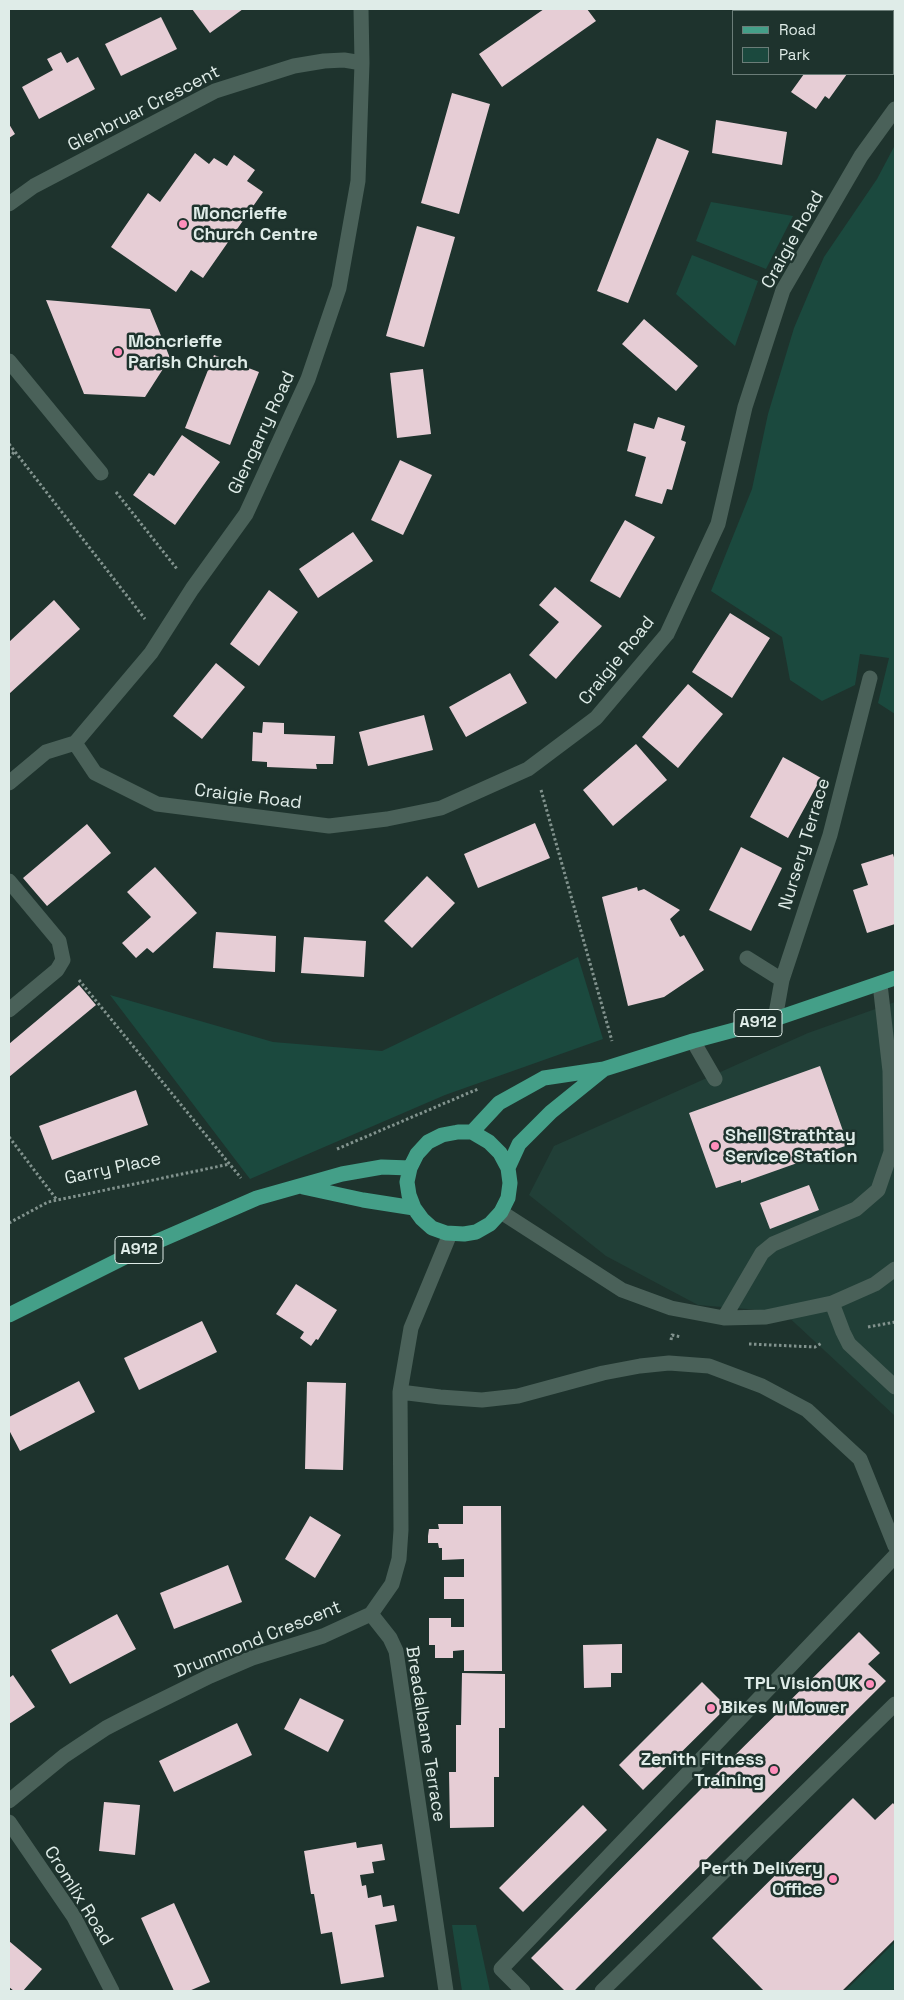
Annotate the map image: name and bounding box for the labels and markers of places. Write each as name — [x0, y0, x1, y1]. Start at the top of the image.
place label: Moncrieffe Church Centre — [193, 203, 318, 245]
marker: Moncrieffe Church Centre — [177, 218, 189, 230]
place label: Moncrieffe Parish Church — [128, 331, 248, 374]
marker: Moncrieffe Parish Church — [112, 346, 124, 358]
place label: Shell Strathtay Service Station — [725, 1125, 858, 1168]
marker: Shell Strathtay Service Station — [709, 1140, 721, 1152]
place label: TPL Vision UK — [744, 1673, 860, 1695]
marker: TPL Vision UK — [864, 1678, 876, 1690]
place label: Bikes N Mower — [721, 1697, 847, 1719]
marker: Bikes N Mower — [705, 1702, 717, 1714]
place label: Zenith Fitness Training — [641, 1749, 764, 1792]
marker: Zenith Fitness Training — [768, 1764, 780, 1776]
place label: Perth Delivery Office — [701, 1858, 823, 1900]
marker: Perth Delivery Office — [827, 1873, 839, 1885]

